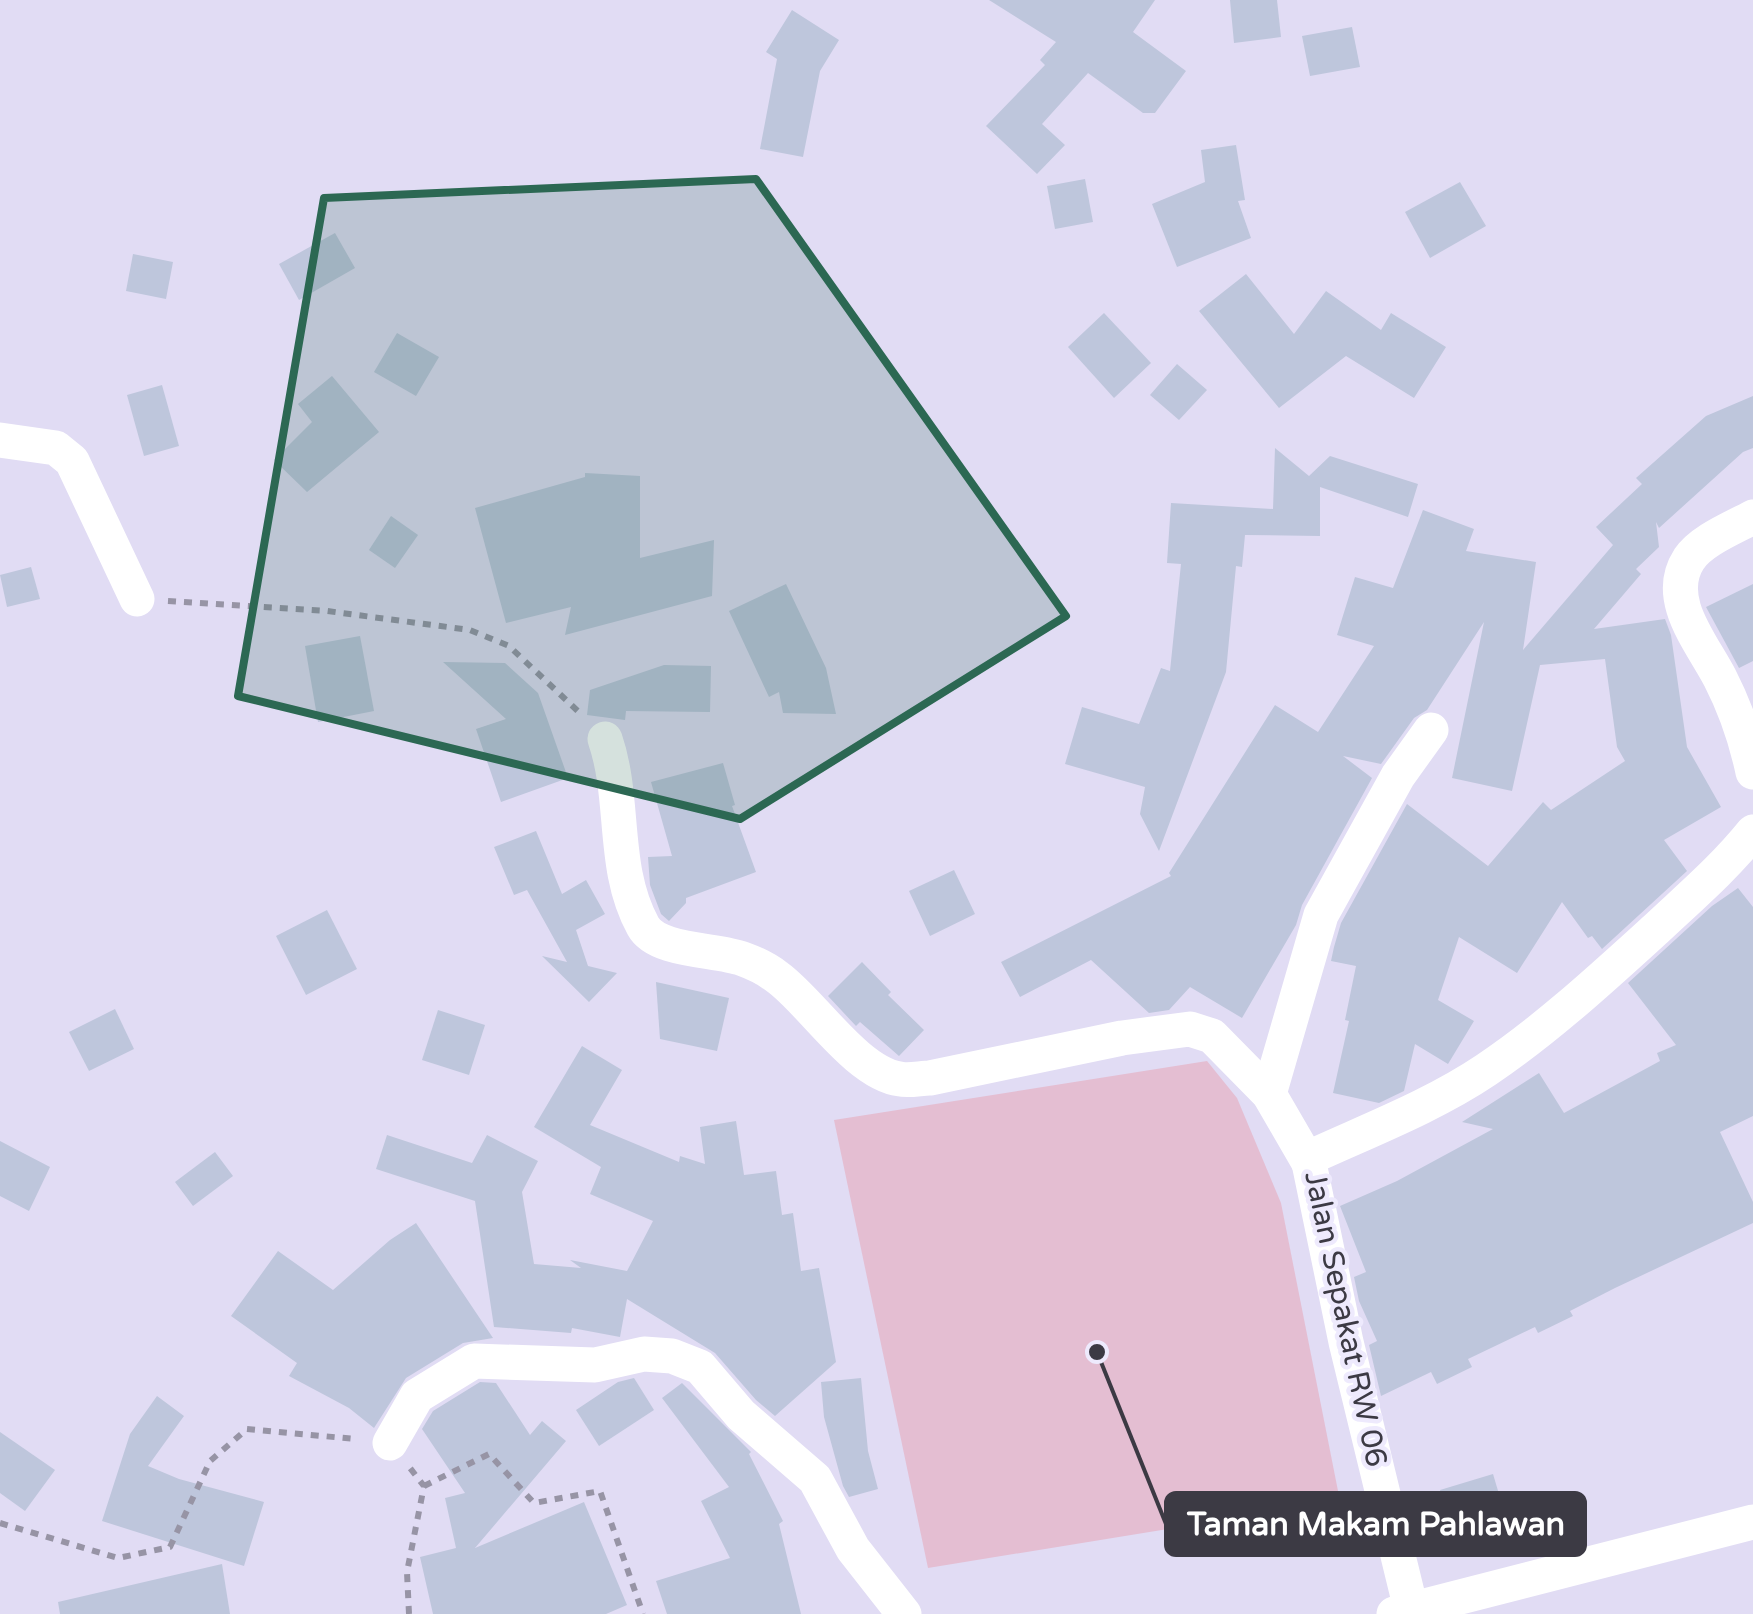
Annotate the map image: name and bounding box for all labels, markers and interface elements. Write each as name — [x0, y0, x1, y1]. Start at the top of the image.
street label: Jalan Sepakat RW 06 — [1296, 1168, 1395, 1470]
callout: Taman Makam Pahlawan — [1166, 1493, 1585, 1555]
text: Taman Makam Pahlawan — [1186, 1506, 1565, 1544]

